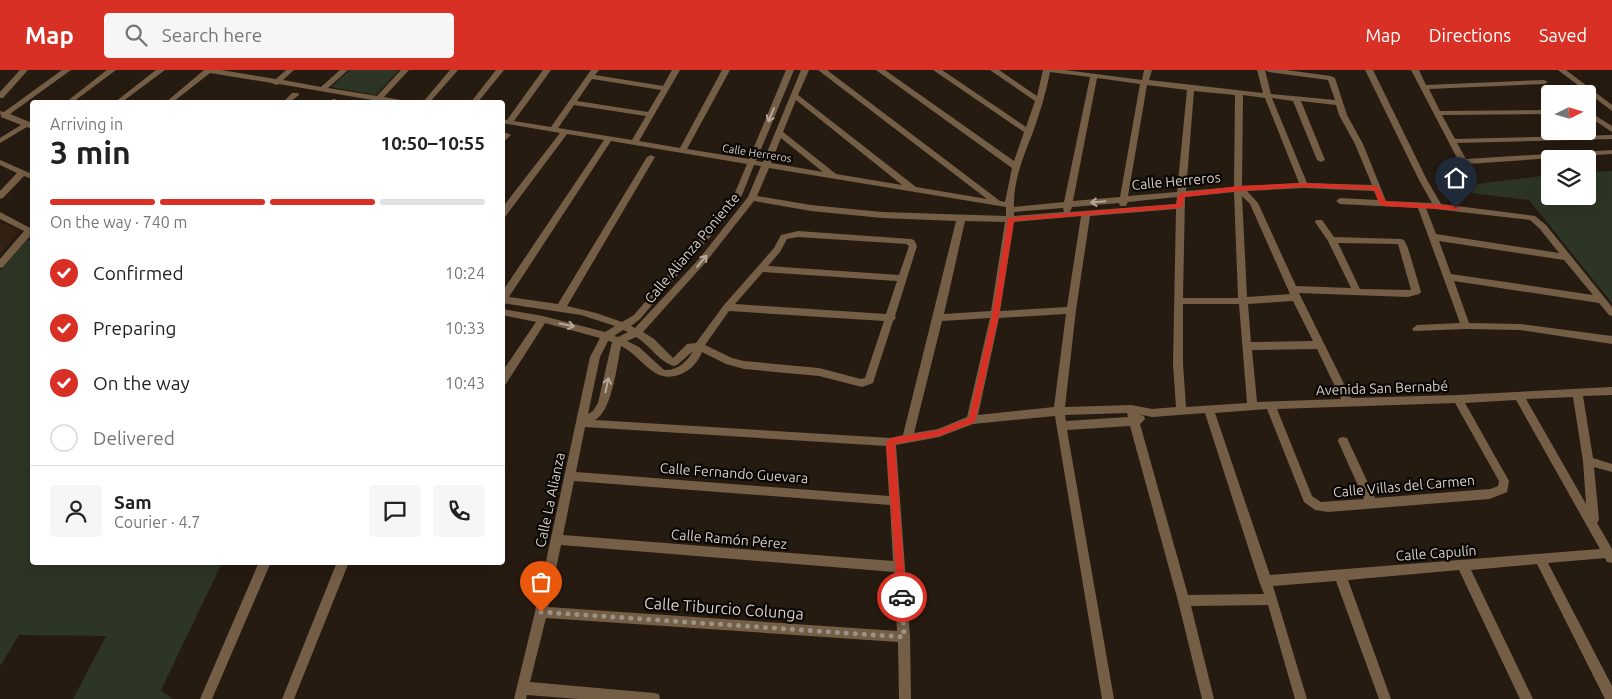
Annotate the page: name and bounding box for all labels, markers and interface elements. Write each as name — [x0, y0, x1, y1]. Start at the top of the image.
search box — [104, 13, 454, 58]
icon: search — [122, 21, 150, 49]
text: Map — [25, 22, 74, 49]
text: Search here — [162, 24, 262, 46]
text: Map — [1365, 25, 1401, 45]
text: Directions — [1429, 25, 1511, 45]
text: Saved — [1539, 25, 1587, 45]
north arrow — [1541, 85, 1596, 140]
map controls — [1541, 85, 1596, 205]
one-way arrow — [765, 107, 775, 122]
text: Arriving in — [50, 115, 123, 133]
text: 10:50–10:55 — [380, 132, 485, 154]
text: 3 min — [50, 134, 131, 170]
street label: Calle Herreros — [721, 142, 793, 164]
button: layers — [1541, 150, 1596, 205]
pin — [1435, 157, 1477, 208]
icon: home — [1442, 164, 1470, 192]
street label: Calle Herreros — [1131, 169, 1221, 193]
street label: Calle Alianza Poniente — [641, 190, 743, 306]
one-way arrow — [1090, 197, 1106, 207]
text: On the way · 740 m — [50, 213, 187, 231]
one-way arrow — [696, 255, 707, 268]
icon: check — [50, 259, 78, 287]
text: Confirmed — [93, 262, 184, 284]
text: 10:24 — [445, 264, 485, 282]
icon: check — [50, 314, 78, 342]
text: Preparing — [93, 317, 177, 339]
text: 10:33 — [445, 319, 485, 337]
one-way arrow — [559, 320, 575, 330]
icon: check — [50, 369, 78, 397]
text: On the way — [93, 372, 190, 394]
text: 10:43 — [445, 374, 485, 392]
one-way arrow — [602, 377, 612, 393]
street label: Avenida San Bernabé — [1316, 378, 1448, 398]
text: Delivered — [93, 427, 175, 449]
street label: Calle La Alianza — [532, 451, 568, 549]
street label: Calle Fernando Guevara — [659, 460, 809, 486]
street label: Calle Villas del Carmen — [1332, 472, 1476, 500]
button: person — [50, 485, 102, 537]
button: chat — [369, 485, 421, 537]
button: phone — [433, 485, 485, 537]
text: Sam — [114, 491, 152, 513]
text: Courier · 4.7 — [114, 513, 200, 531]
street label: Calle Ramón Pérez — [670, 526, 788, 552]
street label: Calle Capulín — [1395, 542, 1477, 564]
pin — [520, 561, 562, 612]
icon: bag — [527, 568, 555, 596]
courier — [877, 572, 927, 622]
icon: car — [888, 583, 916, 611]
street label: Calle Tiburcio Colunga — [644, 593, 804, 623]

